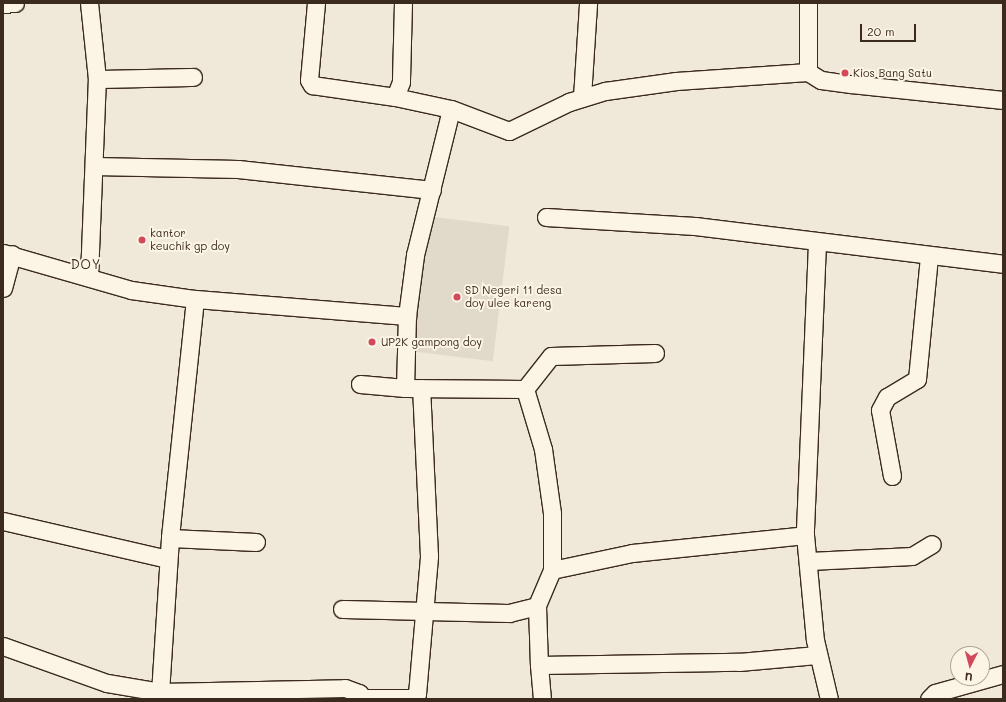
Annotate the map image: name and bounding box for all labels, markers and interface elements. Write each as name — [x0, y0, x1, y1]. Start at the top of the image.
scale bar — [862, 16, 918, 42]
text: 20 m — [867, 23, 895, 39]
place label: Kios Bang Satu — [853, 66, 932, 80]
marker: Kios Bang Satu — [840, 68, 850, 78]
place label: kantor keuchik gp doy — [150, 227, 230, 253]
marker: kantor keuchik gp doy — [137, 235, 147, 245]
district label: DOY — [71, 256, 101, 272]
place label: SD Negeri 11 desa doy ulee kareng — [465, 284, 562, 310]
marker: SD Negeri 11 desa doy ulee kareng — [452, 292, 462, 302]
place label: UP2K gampong doy — [381, 335, 482, 349]
marker: UP2K gampong doy — [366, 336, 378, 348]
north arrow — [950, 646, 990, 686]
text: U — [964, 670, 973, 685]

